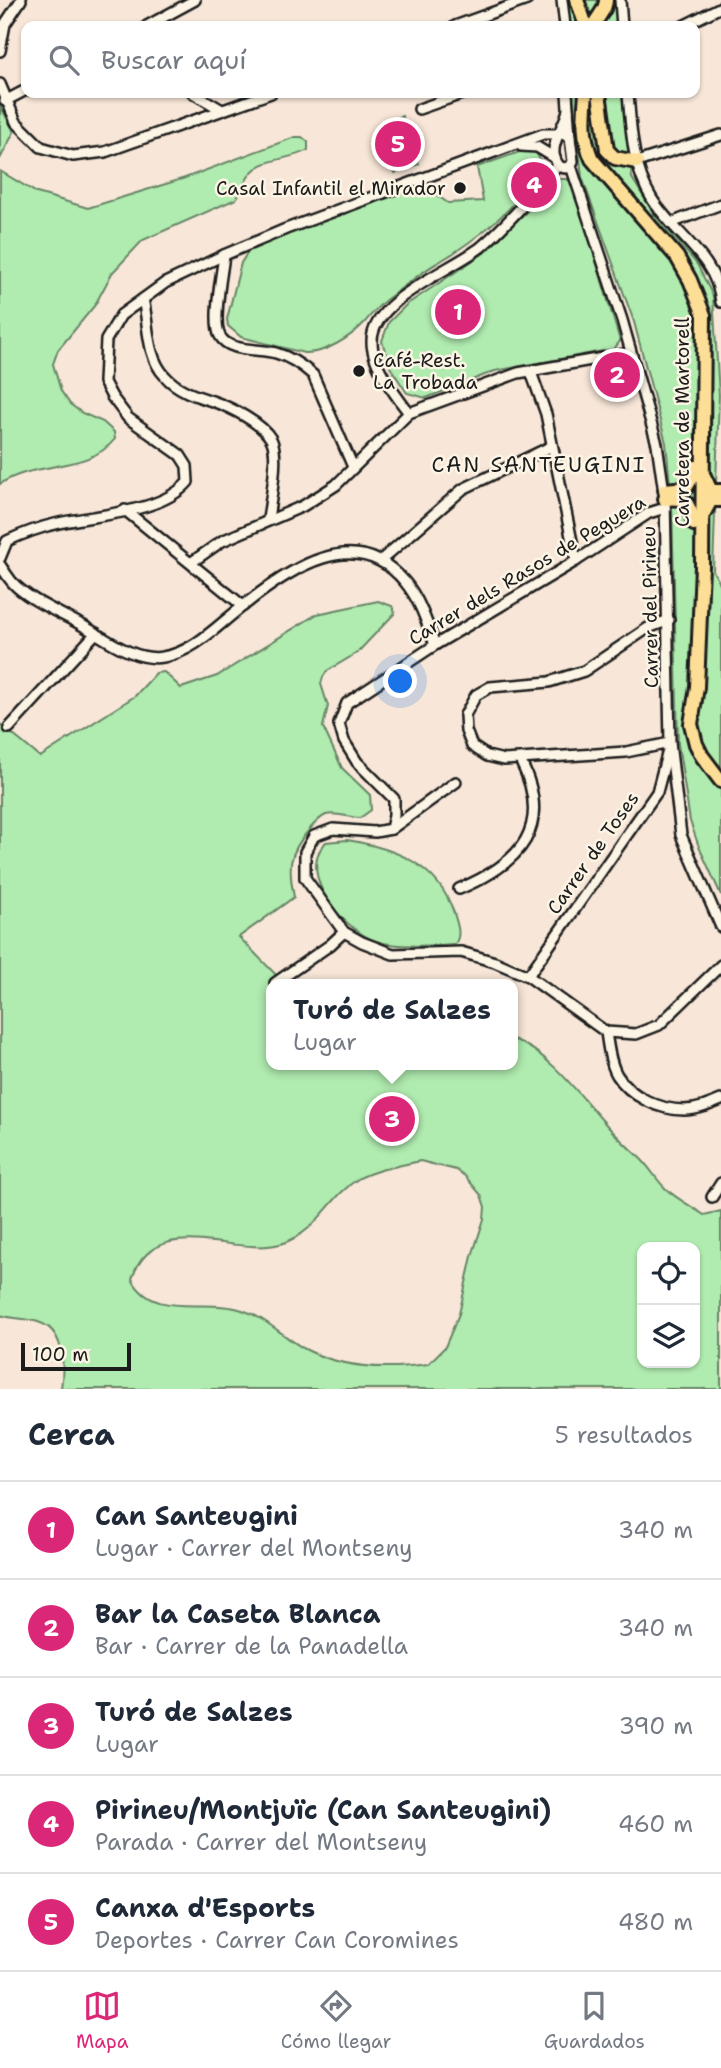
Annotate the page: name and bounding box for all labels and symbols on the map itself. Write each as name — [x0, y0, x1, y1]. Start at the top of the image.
pin: 5 — [375, 118, 421, 170]
pin: 4 — [511, 159, 557, 211]
place label: Casal Infantil el Mirador — [216, 176, 446, 201]
marker: Casal Infantil el Mirador — [452, 180, 468, 196]
pin: 1 — [435, 286, 481, 338]
street label: Carretera de Martorell — [670, 317, 695, 527]
place label: Café-Rest. La Trobada — [373, 348, 478, 395]
pin: 2 — [594, 349, 640, 401]
marker: Café-Rest. La Trobada — [351, 363, 367, 379]
district label: CAN SANTEUGINI — [432, 451, 646, 479]
street label: Carrer dels Rasos de Peguera — [404, 489, 650, 651]
street label: Carrer del Pirineu — [636, 526, 664, 688]
your location — [383, 664, 417, 698]
street label: Carrer de Toses — [541, 787, 645, 919]
pin: 3 — [369, 1093, 415, 1145]
scale bar — [21, 1340, 131, 1372]

